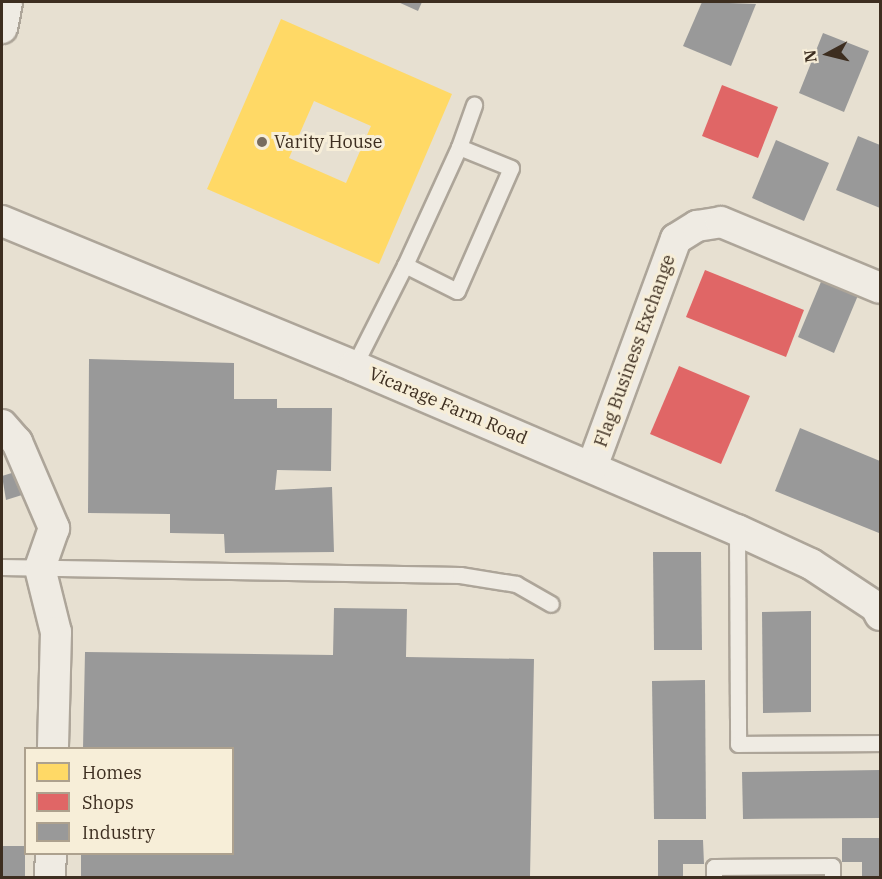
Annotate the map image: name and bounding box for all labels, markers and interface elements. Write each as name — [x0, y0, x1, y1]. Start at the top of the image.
north arrow — [798, 24, 858, 84]
text: N — [799, 49, 821, 64]
place label: Varity House — [274, 131, 382, 153]
marker: Varity House — [255, 135, 269, 149]
street label: Flag Business Exchange — [590, 252, 680, 450]
street label: Vicarage Farm Road — [365, 363, 531, 449]
legend — [24, 747, 234, 855]
text: Homes — [82, 761, 142, 784]
text: Shops — [82, 791, 134, 814]
text: Industry — [82, 821, 155, 844]

